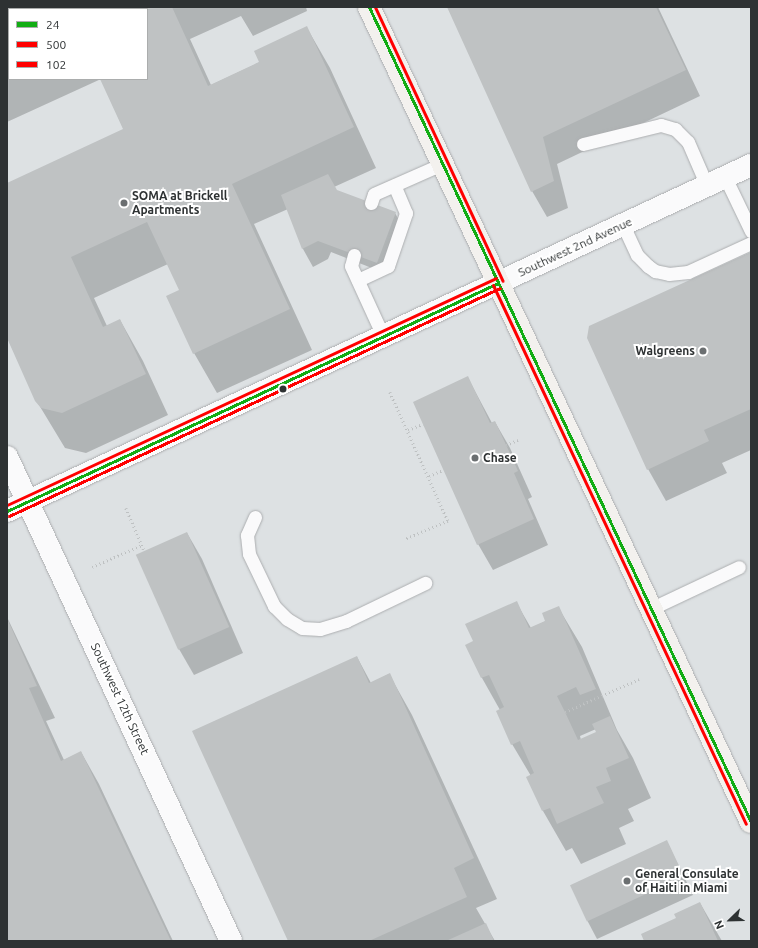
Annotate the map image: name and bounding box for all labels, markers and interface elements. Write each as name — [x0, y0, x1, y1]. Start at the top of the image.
legend — [8, 8, 148, 80]
text: 24 — [46, 18, 60, 31]
text: 500 — [46, 38, 66, 51]
text: 102 — [46, 58, 66, 71]
place label: SOMA at Brickell Apartments — [132, 189, 227, 217]
marker: SOMA at Brickell Apartments — [119, 198, 129, 208]
street label: Southwest 2nd Avenue — [516, 214, 634, 280]
place label: Walgreens — [635, 344, 695, 358]
marker: Walgreens — [698, 346, 708, 356]
unlabelled marker — [278, 384, 288, 394]
place label: Chase — [483, 451, 517, 465]
marker: Chase — [470, 453, 480, 463]
street label: Southwest 12th Street — [88, 641, 152, 757]
place label: General Consulate of Haiti in Miami — [635, 867, 739, 895]
marker: General Consulate of Haiti in Miami — [622, 876, 632, 886]
north arrow — [710, 900, 750, 940]
text: N — [712, 919, 726, 931]

